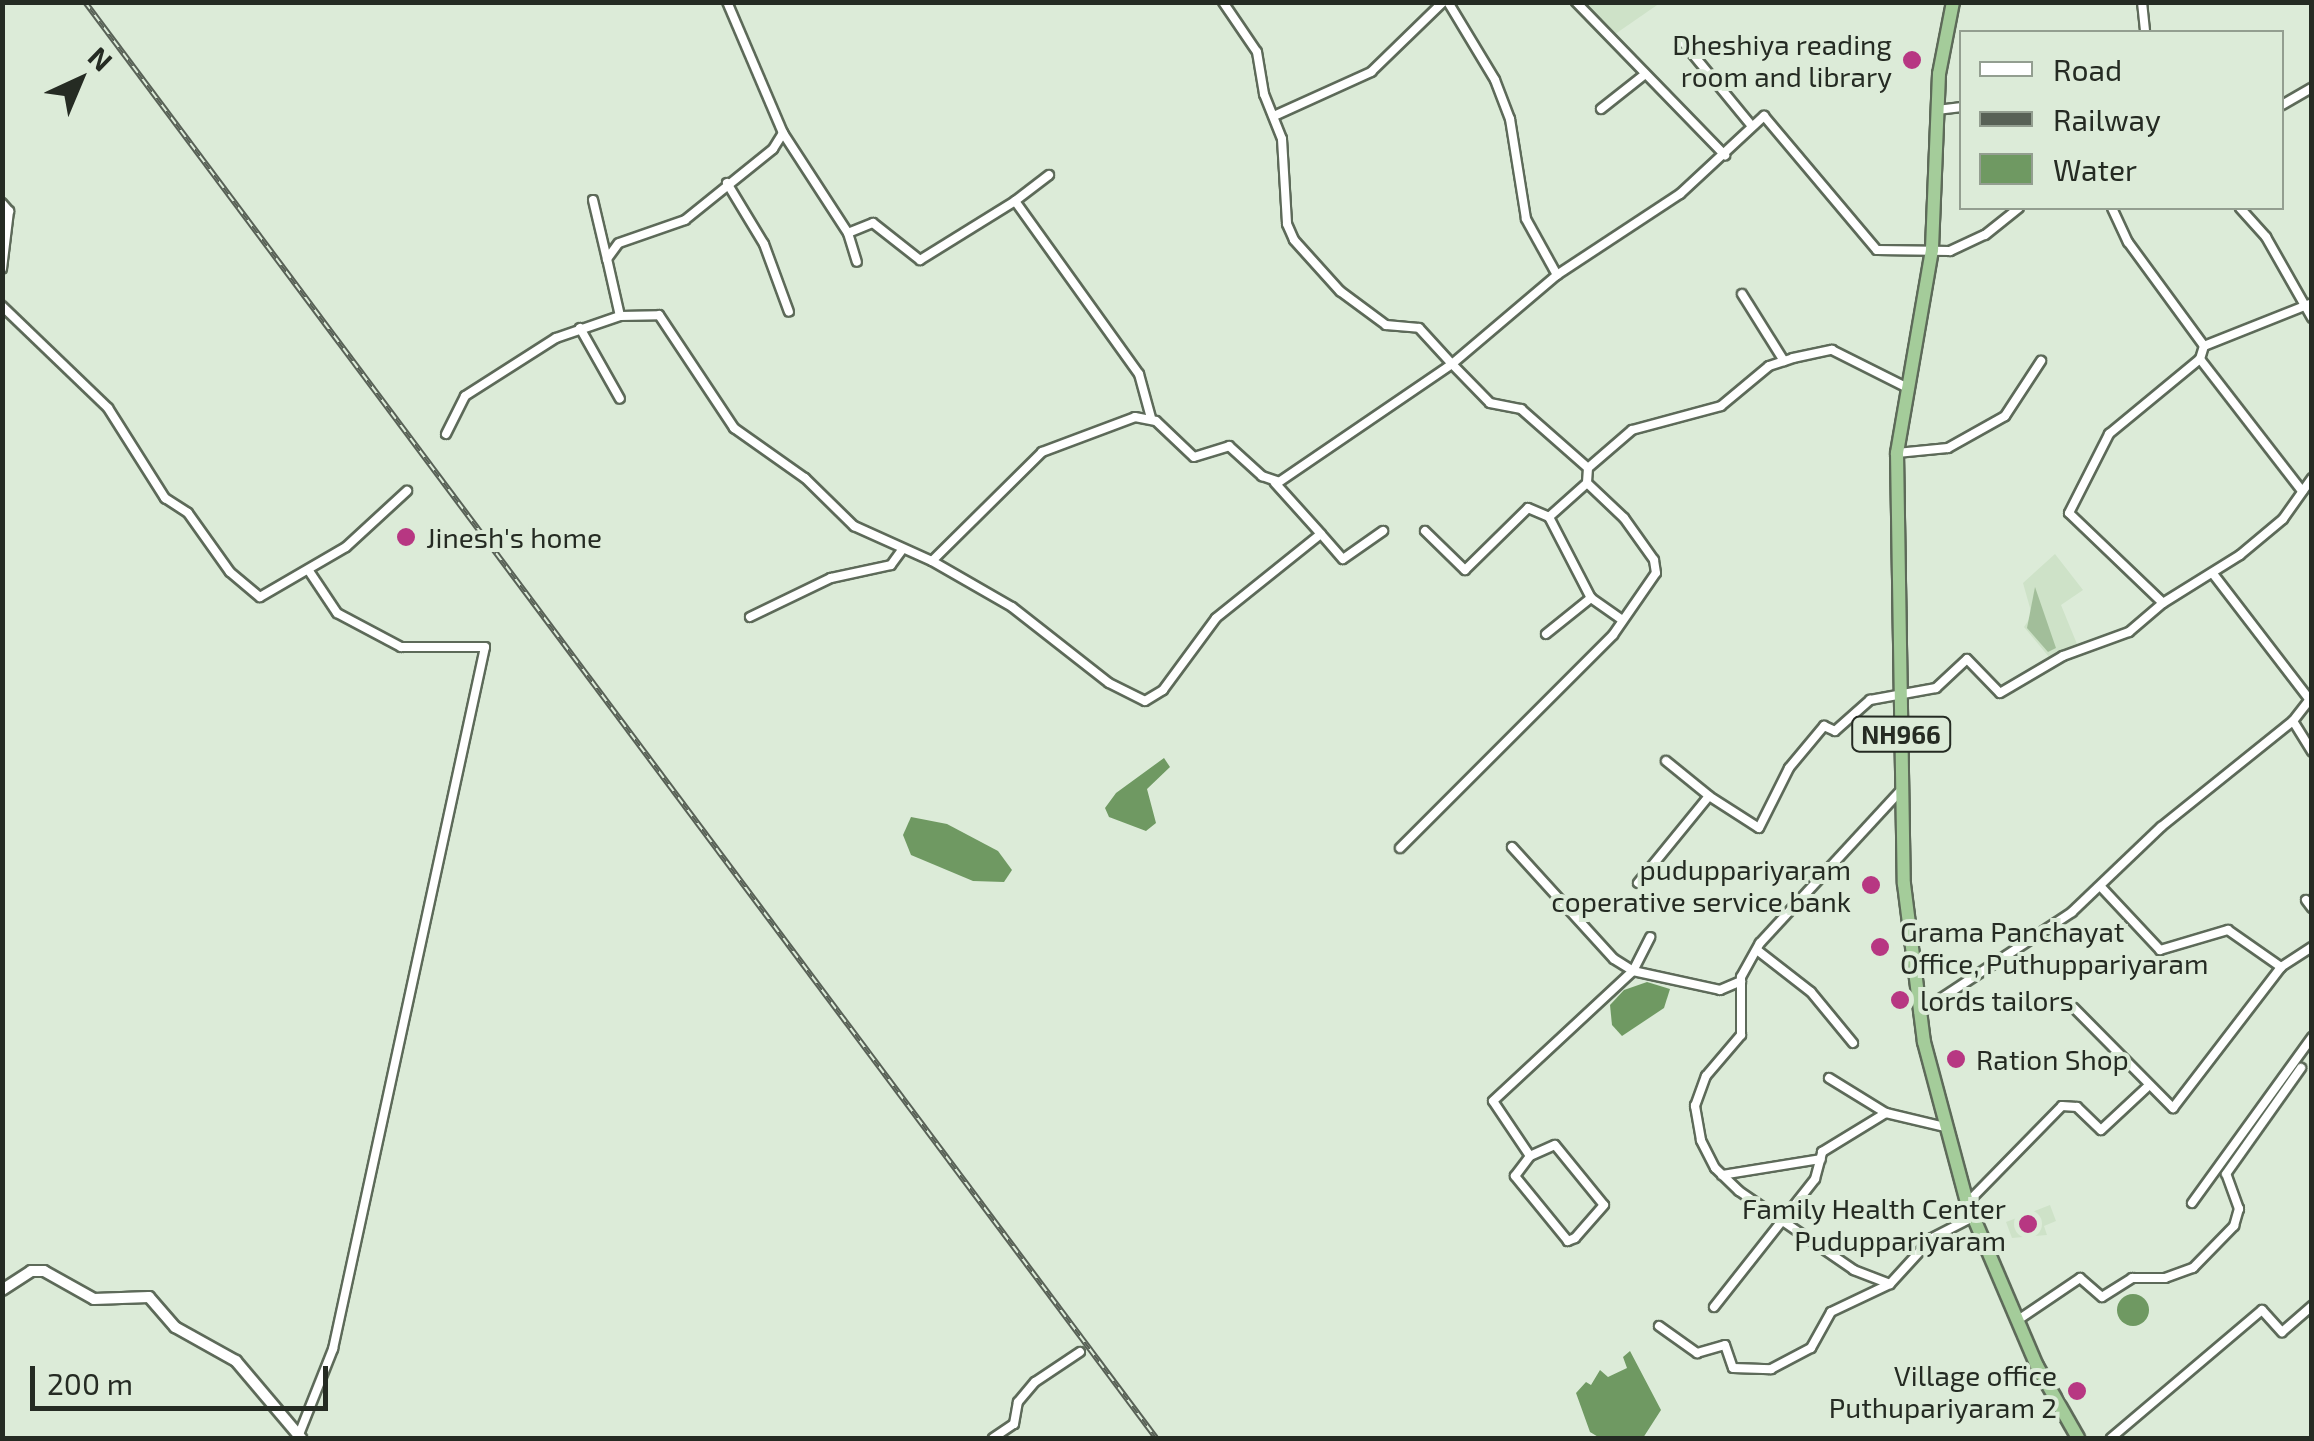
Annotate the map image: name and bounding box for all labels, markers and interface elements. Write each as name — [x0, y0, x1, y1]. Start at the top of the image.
place label: Dheshiya reading room and library — [1672, 27, 1892, 93]
north arrow — [30, 30, 130, 130]
legend — [1959, 30, 2284, 210]
text: N — [82, 39, 120, 78]
marker: Dheshiya reading room and library — [1901, 49, 1923, 71]
text: Road — [2053, 51, 2122, 87]
text: Railway — [2053, 101, 2161, 137]
text: Water — [2053, 151, 2137, 187]
place label: Jinesh's home — [426, 520, 602, 554]
marker: Jinesh's home — [395, 526, 417, 548]
road number: NH966 — [1851, 714, 1951, 754]
place label: puduppariyaram coperative service bank — [1551, 852, 1851, 918]
marker: puduppariyaram coperative service bank — [1860, 874, 1882, 896]
place label: Grama Panchayat Office, Puthuppariyaram — [1900, 914, 2208, 980]
marker: Grama Panchayat Office, Puthuppariyaram — [1869, 936, 1891, 958]
place label: lords tailors — [1920, 983, 2074, 1017]
marker: lords tailors — [1889, 989, 1911, 1011]
place label: Ration Shop — [1976, 1042, 2129, 1076]
marker: Ration Shop — [1945, 1048, 1967, 1070]
place label: Family Health Center Puduppariyaram — [1741, 1191, 2006, 1257]
marker: Family Health Center Puduppariyaram — [2015, 1211, 2041, 1237]
scale bar — [35, 1346, 332, 1408]
place label: Village office Puthupariyaram 2 — [1829, 1358, 2057, 1424]
text: 200 m — [47, 1365, 133, 1401]
marker: Village office Puthupariyaram 2 — [2066, 1380, 2088, 1402]

